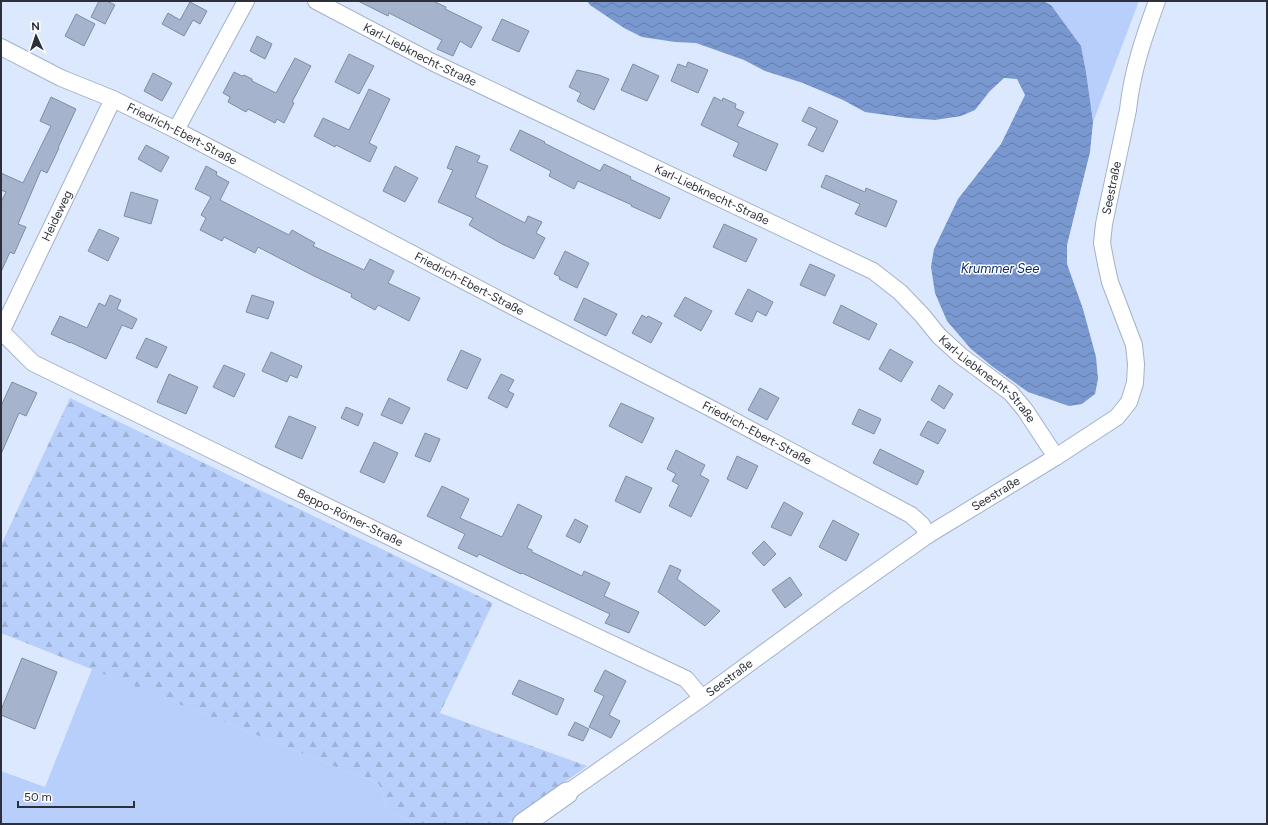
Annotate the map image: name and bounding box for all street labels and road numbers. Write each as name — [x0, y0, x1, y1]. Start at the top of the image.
street label: Karl-Liebknecht-Straße — [361, 20, 479, 89]
street label: Friedrich-Ebert-Straße — [125, 100, 240, 168]
street label: Seestraße — [1099, 160, 1124, 216]
street label: Karl-Liebknecht-Straße — [653, 162, 772, 228]
street label: Heideweg — [39, 188, 75, 243]
street label: Friedrich-Ebert-Straße — [412, 249, 527, 318]
street label: Karl-Liebknecht-Straße — [936, 332, 1038, 425]
street label: Friedrich-Ebert-Straße — [700, 398, 814, 468]
street label: Seestraße — [969, 473, 1023, 514]
street label: Beppo-Römer-Straße — [295, 486, 406, 550]
street label: Seestraße — [703, 656, 756, 700]

